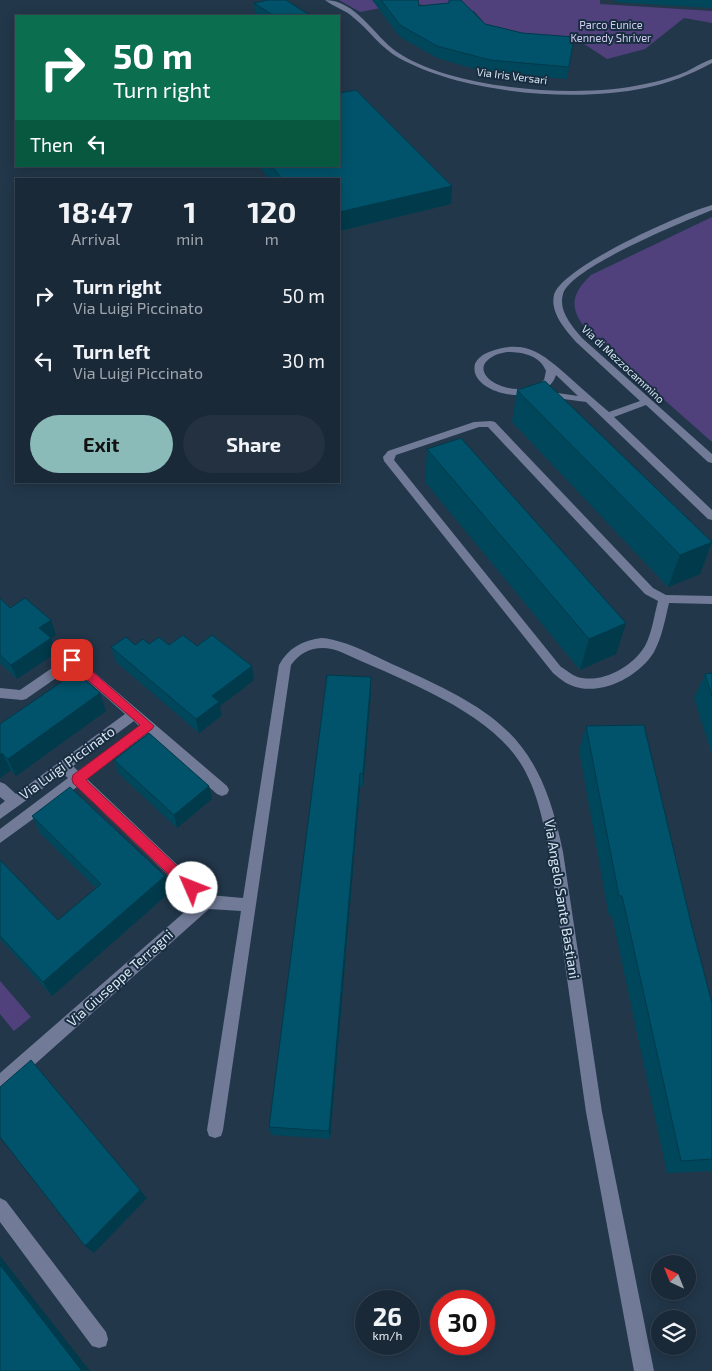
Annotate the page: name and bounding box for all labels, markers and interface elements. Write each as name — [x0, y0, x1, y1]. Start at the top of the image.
park label: Parco Eunice Kennedy Shriver — [570, 18, 652, 44]
text: 50 m — [113, 34, 193, 76]
icon: right — [30, 35, 95, 100]
street label: Via Iris Versari — [476, 65, 548, 86]
text: Turn right — [113, 76, 211, 102]
icon: left — [83, 130, 111, 158]
text: Then — [30, 133, 73, 156]
text: 18:47 — [59, 193, 133, 229]
text: 1 — [184, 193, 196, 229]
text: 120 — [247, 193, 296, 229]
text: Arrival — [71, 229, 120, 248]
text: min — [176, 229, 204, 248]
text: m — [265, 229, 279, 248]
text: Turn right — [73, 275, 161, 298]
icon: right — [30, 282, 58, 310]
text: 50 m — [282, 284, 325, 307]
text: Via Luigi Piccinato — [73, 298, 203, 317]
street label: Via di Mezzocammino — [579, 322, 667, 405]
text: Turn left — [73, 340, 150, 363]
icon: left — [30, 347, 58, 375]
text: 30 m — [282, 349, 325, 372]
text: Via Luigi Piccinato — [73, 363, 203, 382]
button: Exit — [30, 415, 173, 473]
button: Share — [183, 415, 325, 473]
pin — [51, 639, 93, 681]
icon: arrive — [58, 646, 86, 674]
street label: Via Luigi Piccinato — [16, 722, 118, 803]
street label: Via Angelo Sante Bastiani — [542, 818, 583, 980]
position arrow — [165, 861, 217, 913]
street label: Via Giuseppe Terragni — [63, 926, 176, 1030]
north arrow — [651, 1255, 696, 1300]
map controls — [651, 1255, 696, 1355]
speed limit sign: 30 — [430, 1290, 495, 1355]
text: 26 — [373, 1301, 402, 1331]
button: layers — [651, 1310, 696, 1355]
text: km/h — [373, 1328, 402, 1342]

